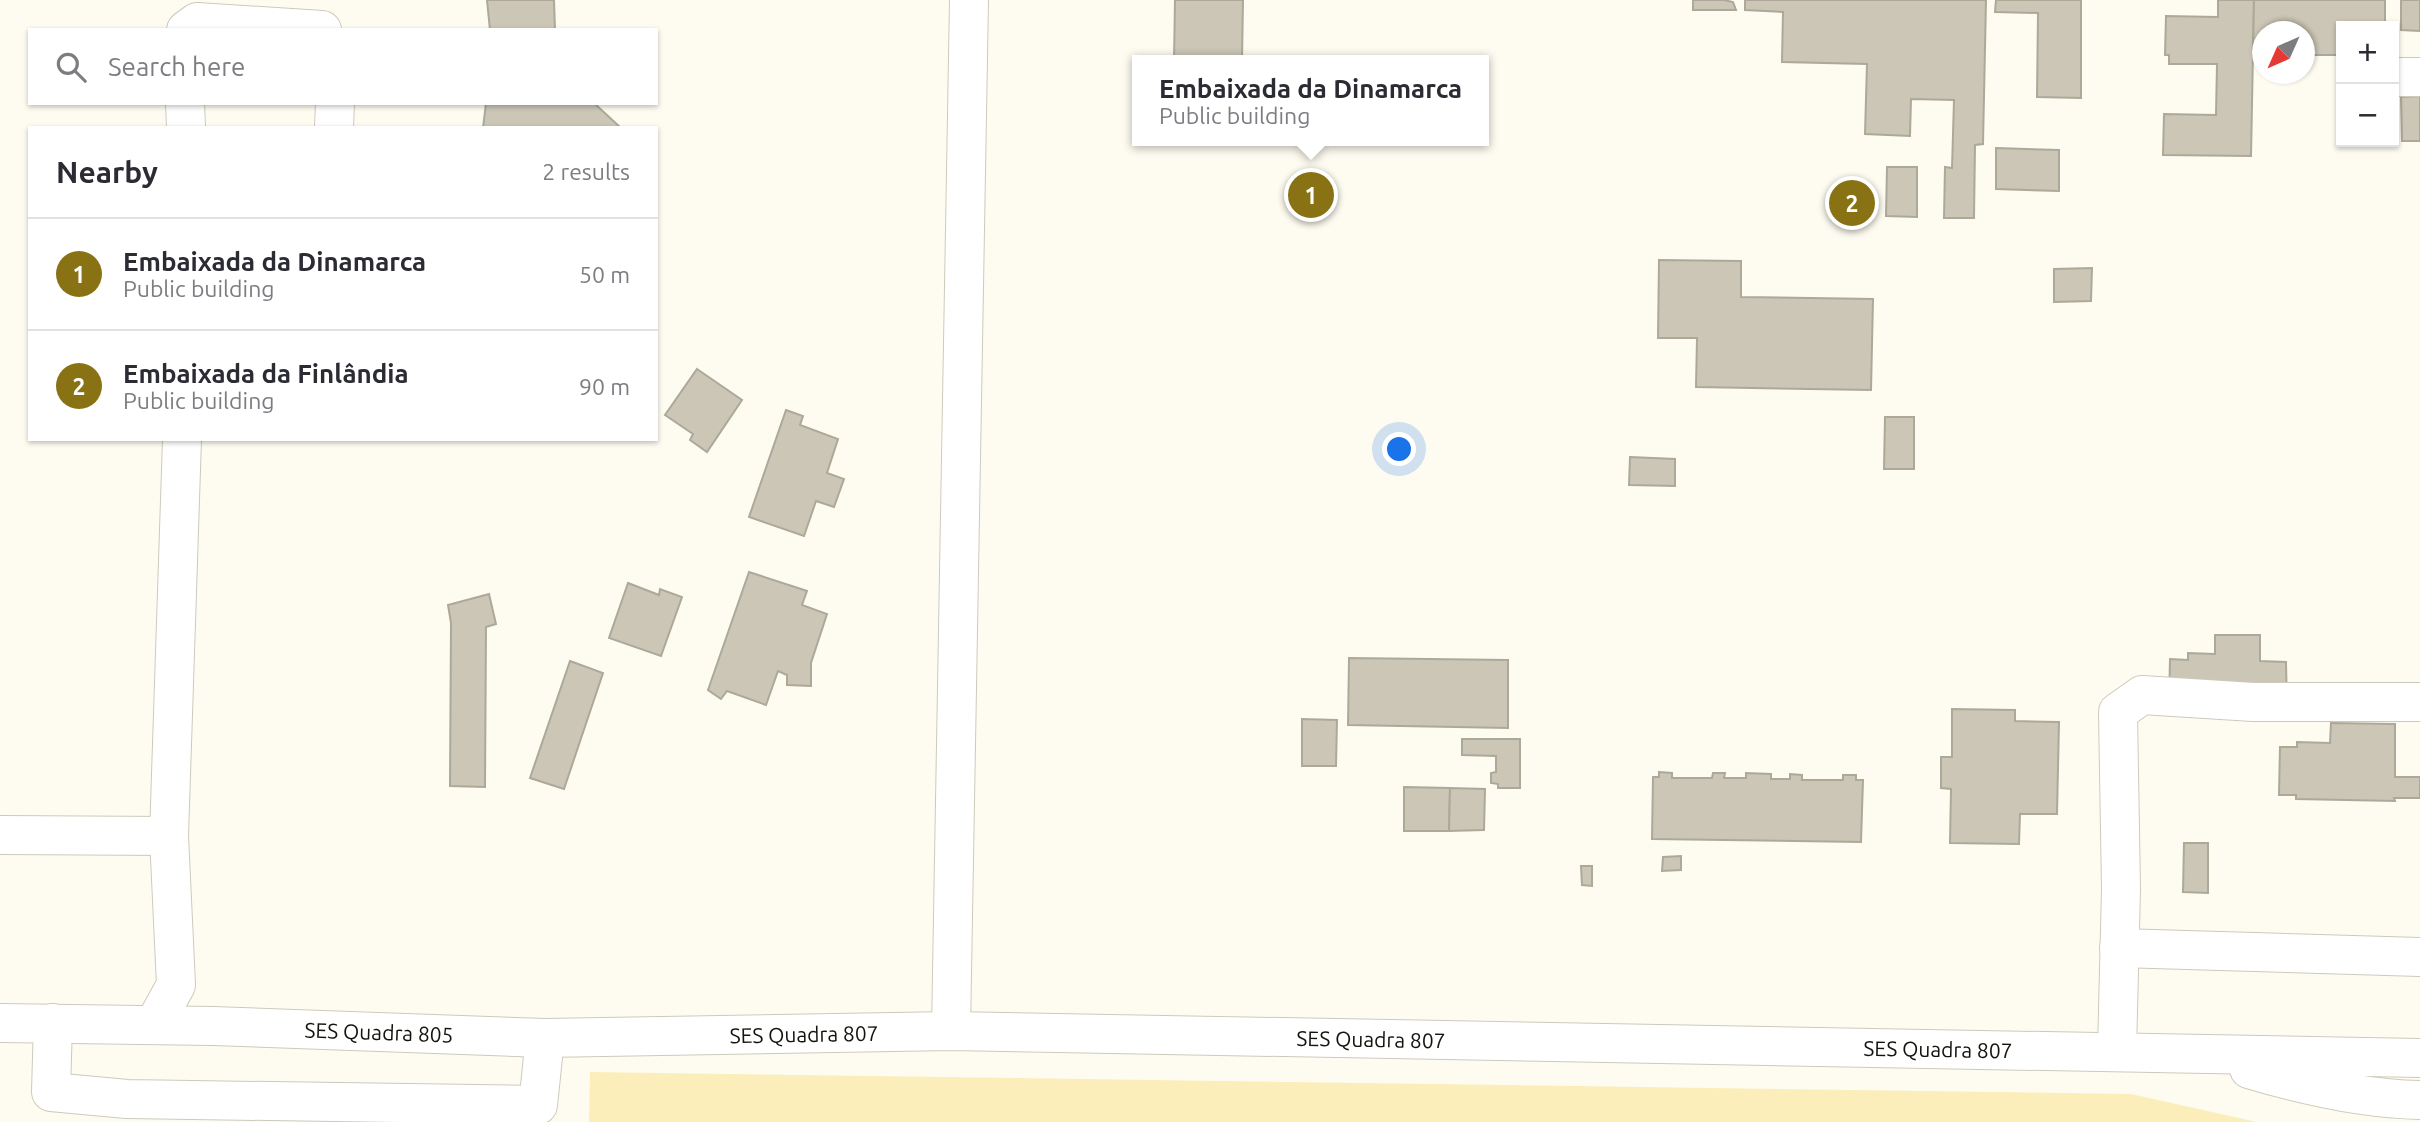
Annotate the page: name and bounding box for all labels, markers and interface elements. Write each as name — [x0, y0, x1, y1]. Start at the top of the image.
north arrow — [2252, 21, 2315, 84]
map controls — [2336, 21, 2399, 147]
button: + — [2336, 21, 2399, 84]
search box — [28, 28, 658, 105]
icon: search — [52, 48, 90, 86]
text: Search here — [108, 52, 245, 81]
popup — [1132, 55, 1489, 146]
text: Embaixada da Dinamarca — [1159, 74, 1462, 103]
button: − — [2336, 84, 2399, 147]
text: Public building — [1159, 103, 1310, 128]
text: Nearby — [56, 155, 158, 189]
text: 2 results — [542, 159, 630, 184]
pin: 1 — [1288, 169, 1334, 221]
pin: 2 — [1829, 177, 1875, 229]
text: Embaixada da Dinamarca — [123, 247, 426, 276]
text: 1 — [73, 262, 85, 287]
text: 50 m — [579, 262, 630, 287]
text: Public building — [123, 276, 275, 301]
text: Embaixada da Finlândia — [123, 359, 409, 388]
text: 2 — [73, 374, 85, 399]
text: 90 m — [579, 374, 630, 399]
text: Public building — [123, 388, 275, 413]
your location — [1382, 432, 1416, 466]
street label: SES Quadra 805 — [304, 1017, 454, 1047]
street label: SES Quadra 807 — [729, 1021, 879, 1047]
street label: SES Quadra 807 — [1296, 1026, 1446, 1052]
street label: SES Quadra 807 — [1863, 1036, 2013, 1062]

